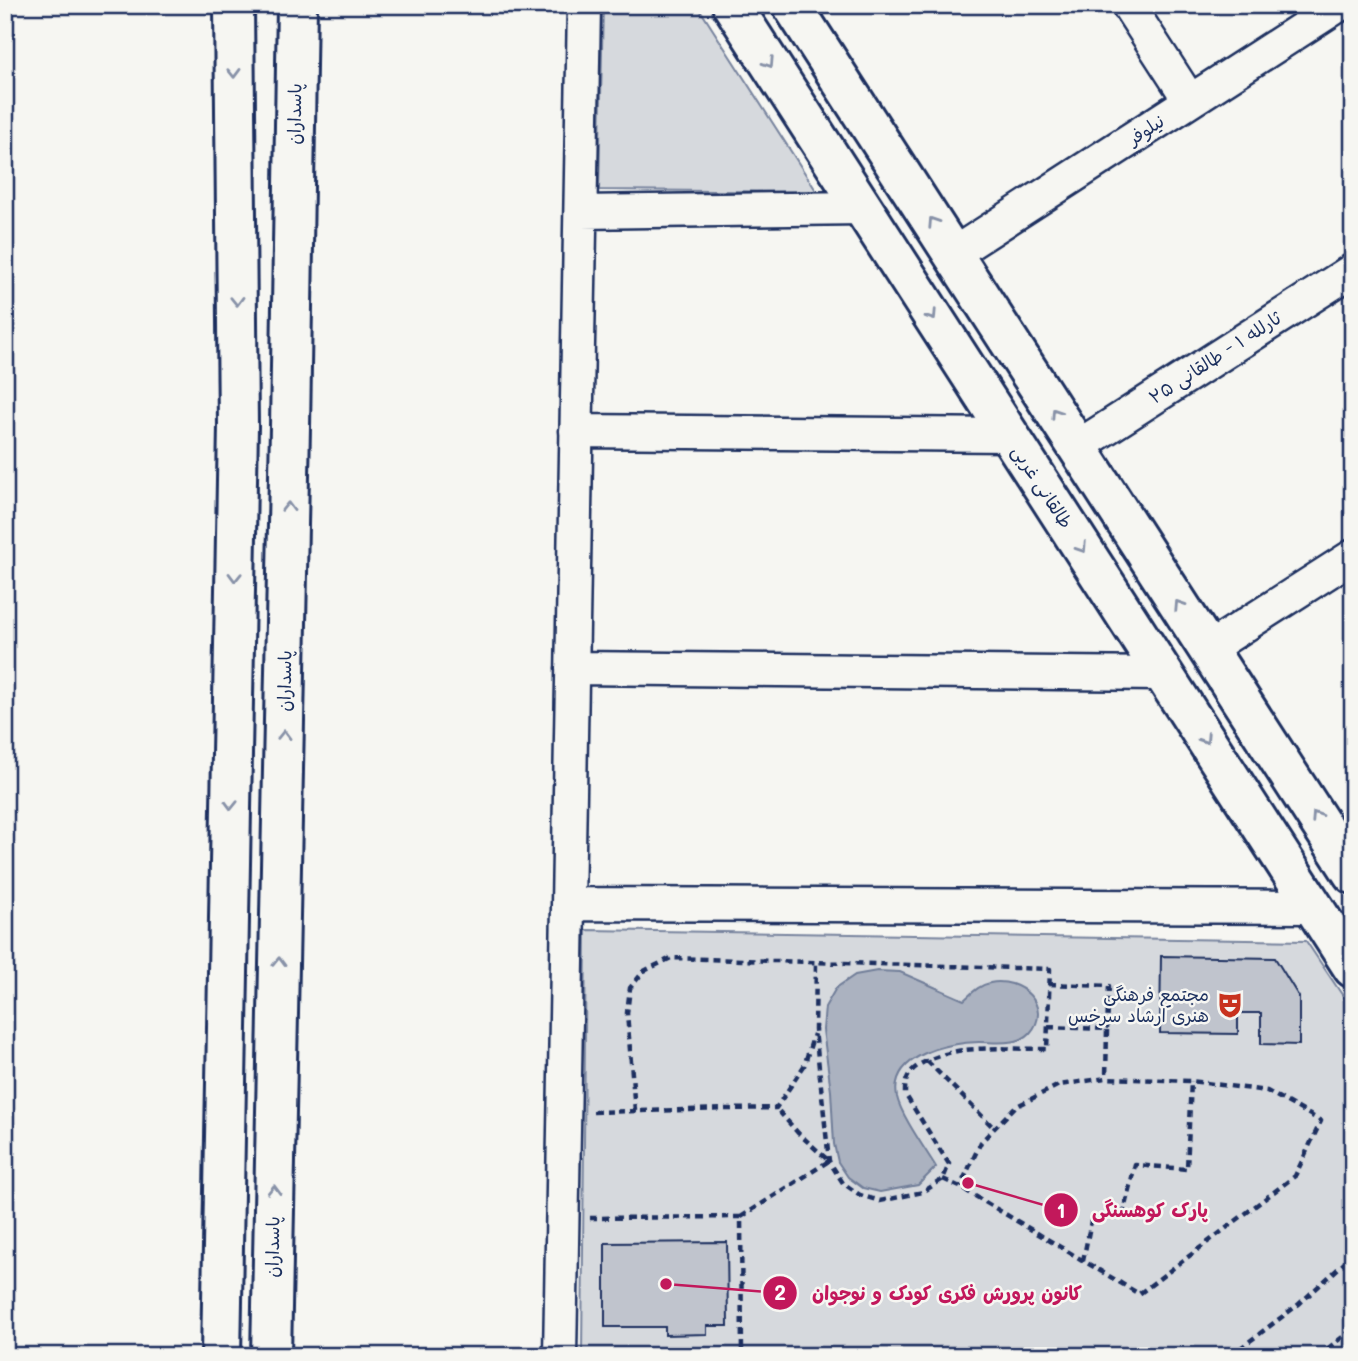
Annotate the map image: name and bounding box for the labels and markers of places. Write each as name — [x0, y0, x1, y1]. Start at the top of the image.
place label: مجتمع فرهنگی هنری ارشاد سرخس — [1068, 982, 1209, 1027]
theatre icon: مجتمع فرهنگی هنری ارشاد سرخس — [1215, 990, 1245, 1020]
callout: پارک کوهسنگی — [1043, 1190, 1222, 1230]
callout: کانون پرورش فکری کودک و نوجوان — [763, 1273, 1096, 1313]

